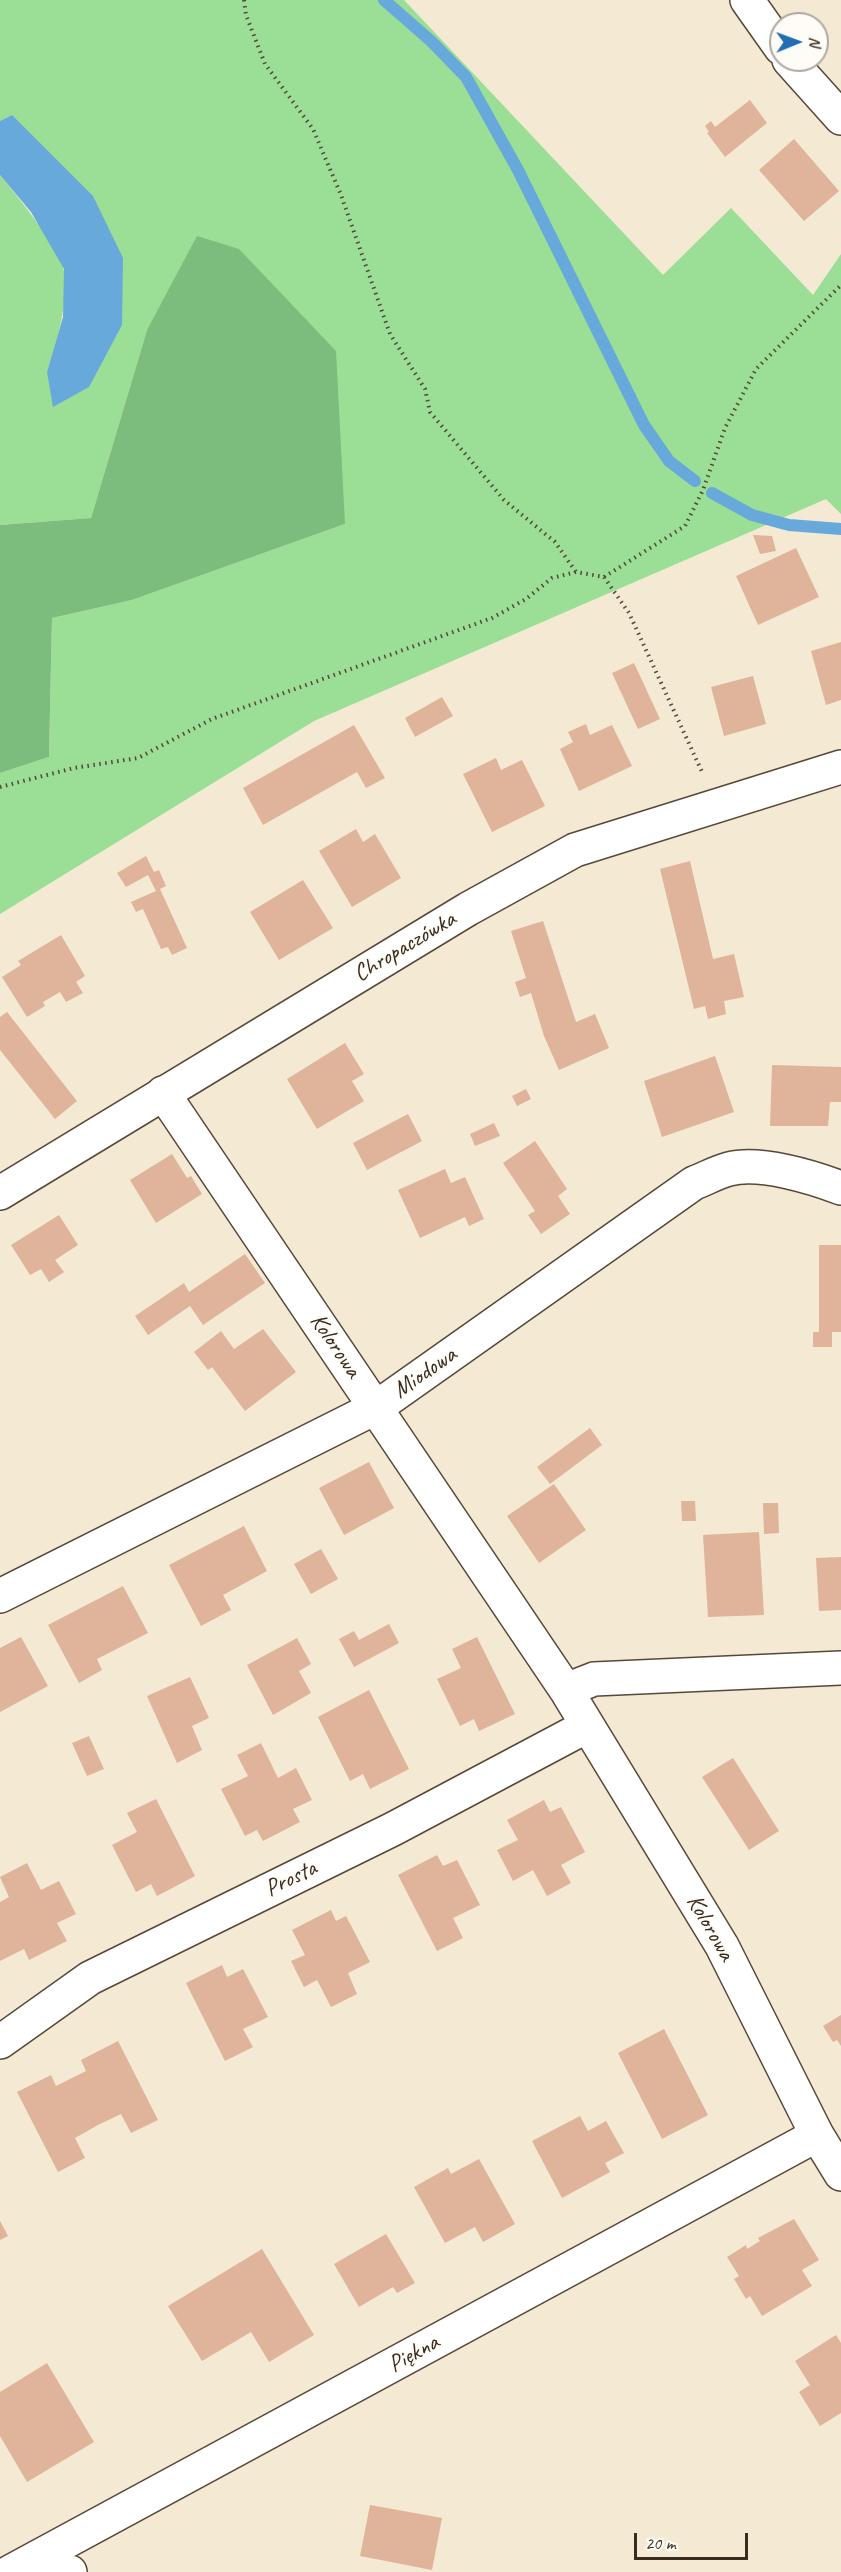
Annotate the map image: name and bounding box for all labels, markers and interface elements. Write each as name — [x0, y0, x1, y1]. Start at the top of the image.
north arrow — [769, 12, 829, 72]
text: N — [805, 37, 825, 47]
street label: Chropaczówka — [349, 905, 461, 989]
street label: Kolorowa — [303, 1308, 367, 1384]
street label: Miodowa — [388, 1341, 462, 1405]
street label: Prosta — [260, 1854, 322, 1904]
street label: Kolorowa — [680, 1890, 740, 1966]
street label: Piękna — [384, 2328, 444, 2380]
scale bar — [637, 2521, 751, 2559]
text: 20 m — [645, 2532, 676, 2554]

